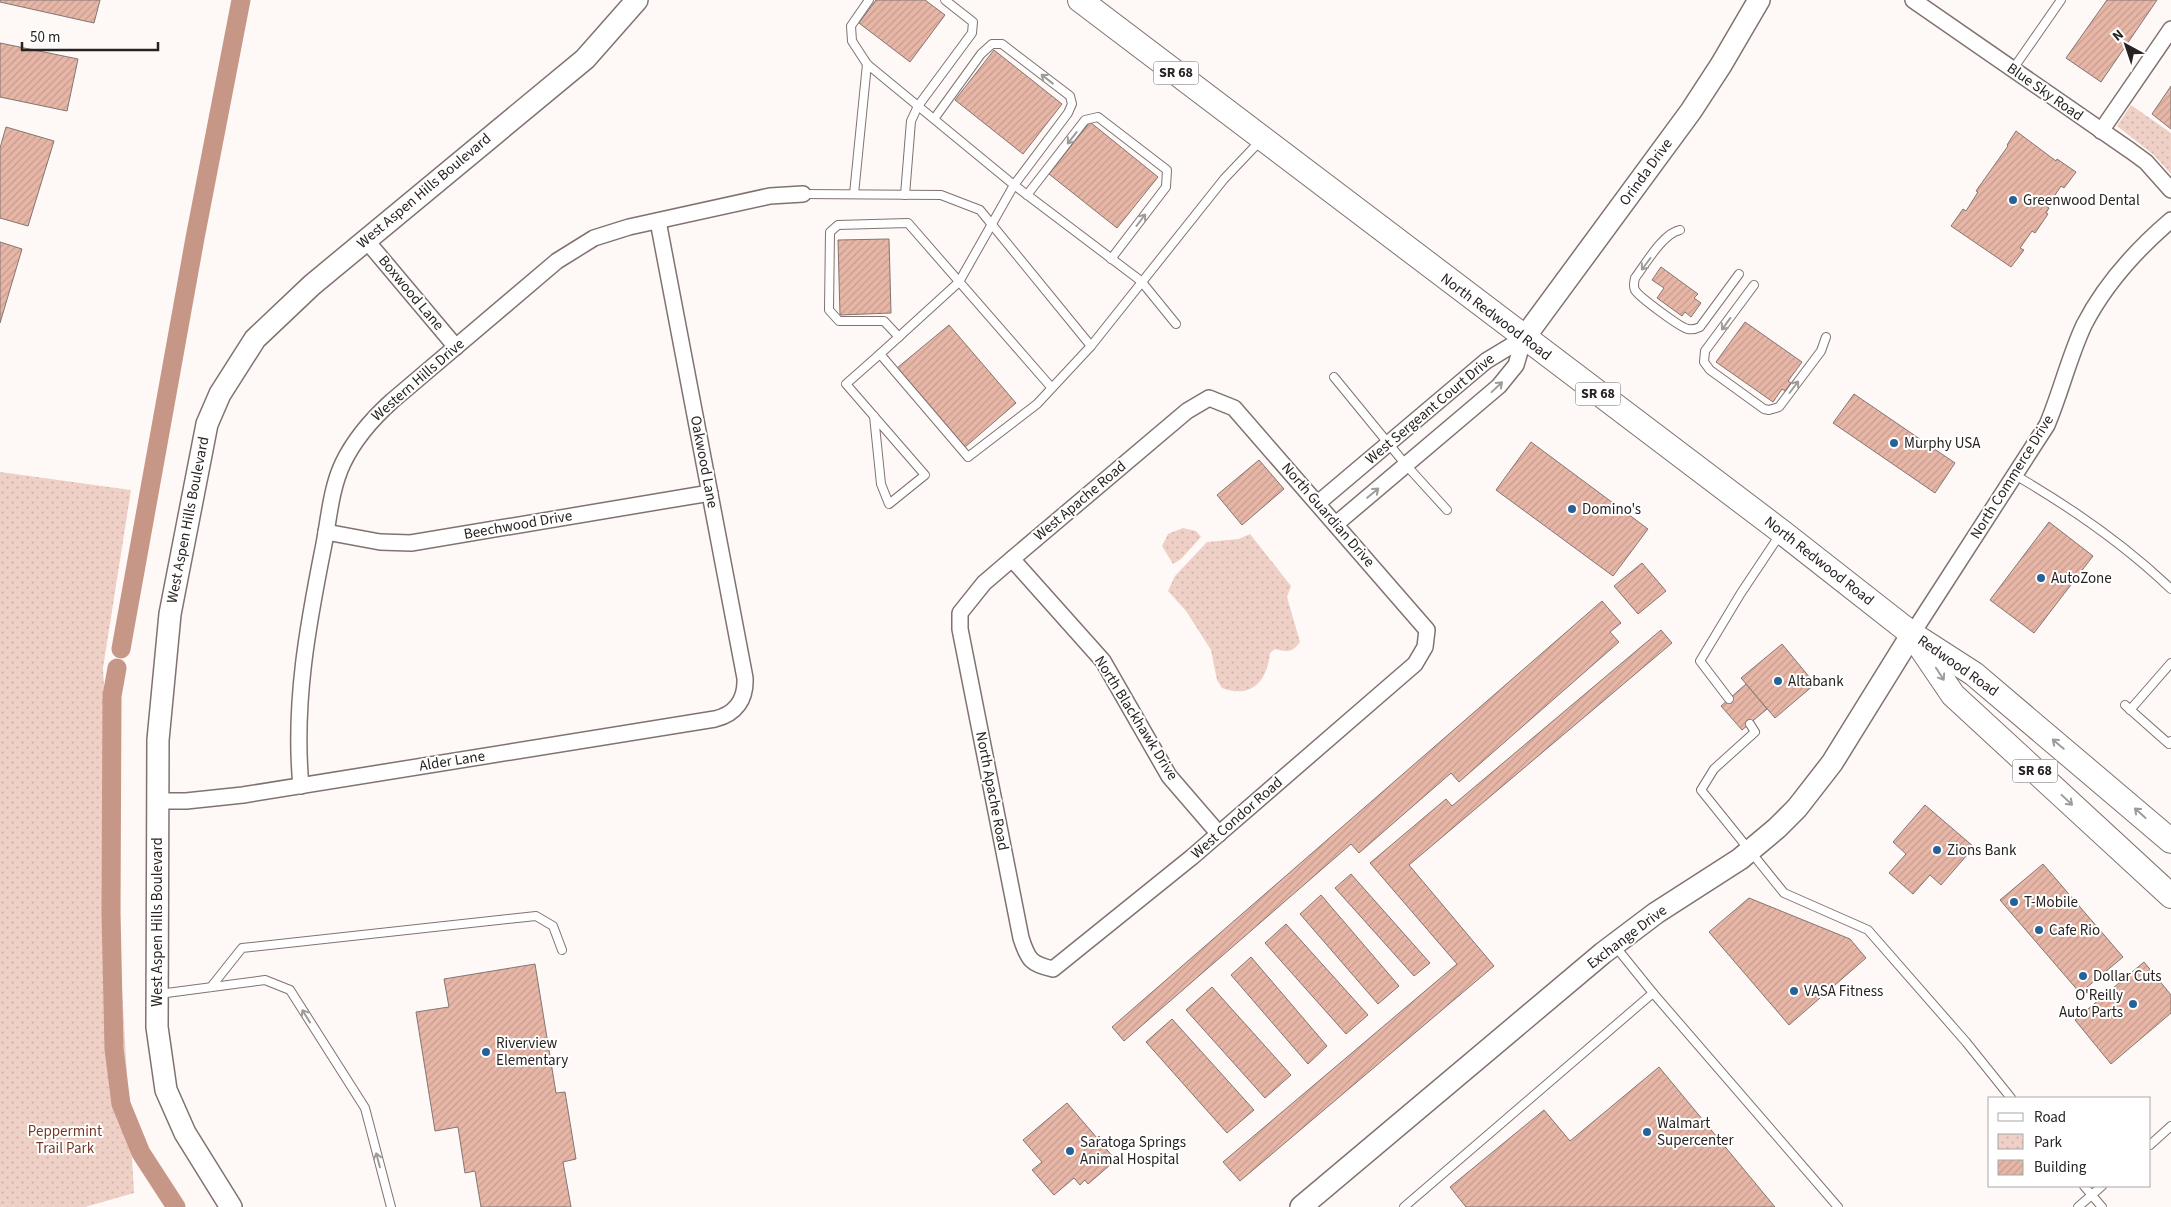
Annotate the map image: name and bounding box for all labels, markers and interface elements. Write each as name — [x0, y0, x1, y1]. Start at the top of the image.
scale bar — [22, 20, 159, 52]
north arrow — [2101, 20, 2151, 70]
text: N — [2108, 25, 2128, 46]
text: 50 m — [30, 27, 60, 48]
street label: Blue Sky Road — [2003, 58, 2087, 126]
road number: SR 68 — [1154, 62, 1198, 84]
one-way arrow — [1041, 74, 1054, 85]
street label: West Aspen Hills Boulevard — [352, 128, 496, 254]
one-way arrow — [1067, 131, 1077, 145]
street label: Orinda Drive — [1614, 134, 1678, 210]
place label: Greenwood Dental — [2023, 190, 2140, 211]
marker: Greenwood Dental — [2007, 194, 2019, 206]
one-way arrow — [1136, 213, 1146, 227]
street label: Boxwood Lane — [373, 251, 449, 335]
one-way arrow — [1641, 257, 1651, 271]
street label: North Redwood Road — [1436, 268, 1556, 366]
one-way arrow — [1720, 317, 1731, 330]
street label: Western Hills Drive — [367, 334, 469, 426]
street label: West Sergeant Court Drive — [1361, 349, 1499, 469]
one-way arrow — [1789, 380, 1799, 394]
one-way arrow — [1490, 382, 1503, 394]
road number: SR 68 — [1576, 382, 1620, 406]
street label: North Commerce Drive — [1965, 411, 2059, 543]
street label: Oakwood Lane — [685, 414, 723, 510]
place label: Murphy USA — [1904, 433, 1981, 454]
street label: West Aspen Hills Boulevard — [162, 435, 214, 605]
marker: Murphy USA — [1888, 437, 1900, 449]
street label: West Apache Road — [1029, 456, 1131, 546]
street label: North Guardian Drive — [1277, 458, 1379, 572]
one-way arrow — [1367, 487, 1380, 498]
place label: Domino's — [1582, 499, 1641, 520]
marker: Domino's — [1566, 503, 1578, 515]
street label: Beechwood Drive — [462, 505, 574, 545]
street label: North Redwood Road — [1760, 511, 1878, 611]
place label: AutoZone — [2051, 568, 2112, 589]
marker: AutoZone — [2035, 572, 2047, 584]
street label: Redwood Road — [1913, 630, 2003, 702]
street label: North Blackhawk Drive — [1089, 652, 1183, 784]
one-way arrow — [1935, 667, 1945, 681]
place label: Altabank — [1788, 671, 1844, 692]
marker: Altabank — [1772, 675, 1784, 687]
street label: North Apache Road — [970, 730, 1014, 852]
one-way arrow — [2051, 738, 2064, 749]
street label: Alder Lane — [418, 745, 486, 777]
road number: SR 68 — [2012, 759, 2058, 782]
street label: West Condor Road — [1187, 772, 1287, 864]
one-way arrow — [2061, 794, 2074, 806]
one-way arrow — [2134, 807, 2147, 819]
street label: West Aspen Hills Boulevard — [147, 837, 168, 1007]
place label: Zions Bank — [1947, 840, 2017, 861]
marker: Zions Bank — [1931, 844, 1943, 856]
place label: T-Mobile — [2024, 892, 2078, 913]
marker: T-Mobile — [2008, 896, 2020, 908]
street label: Exchange Drive — [1583, 900, 1671, 974]
place label: Cafe Rio — [2049, 920, 2100, 941]
marker: Cafe Rio — [2033, 924, 2045, 936]
place label: Dollar Cuts — [2093, 966, 2162, 987]
marker: Dollar Cuts — [2077, 970, 2089, 982]
place label: VASA Fitness — [1804, 981, 1883, 1002]
marker: VASA Fitness — [1788, 985, 1800, 997]
place label: O'Reilly Auto Parts — [2059, 985, 2123, 1023]
marker: O'Reilly Auto Parts — [2127, 998, 2139, 1010]
one-way arrow — [301, 1010, 311, 1024]
place label: Riverview Elementary — [496, 1033, 568, 1071]
marker: Riverview Elementary — [480, 1046, 492, 1058]
legend — [1988, 1097, 2151, 1187]
text: Road — [2034, 1107, 2066, 1128]
place label: Walmart Supercenter — [1657, 1113, 1734, 1151]
park label: Peppermint Trail Park — [28, 1121, 102, 1159]
marker: Walmart Supercenter — [1641, 1126, 1653, 1138]
place label: Saratoga Springs Animal Hospital — [1080, 1132, 1186, 1170]
text: Park — [2034, 1132, 2063, 1153]
marker: Saratoga Springs Animal Hospital — [1064, 1145, 1076, 1157]
one-way arrow — [373, 1152, 383, 1168]
text: Building — [2034, 1157, 2087, 1178]

